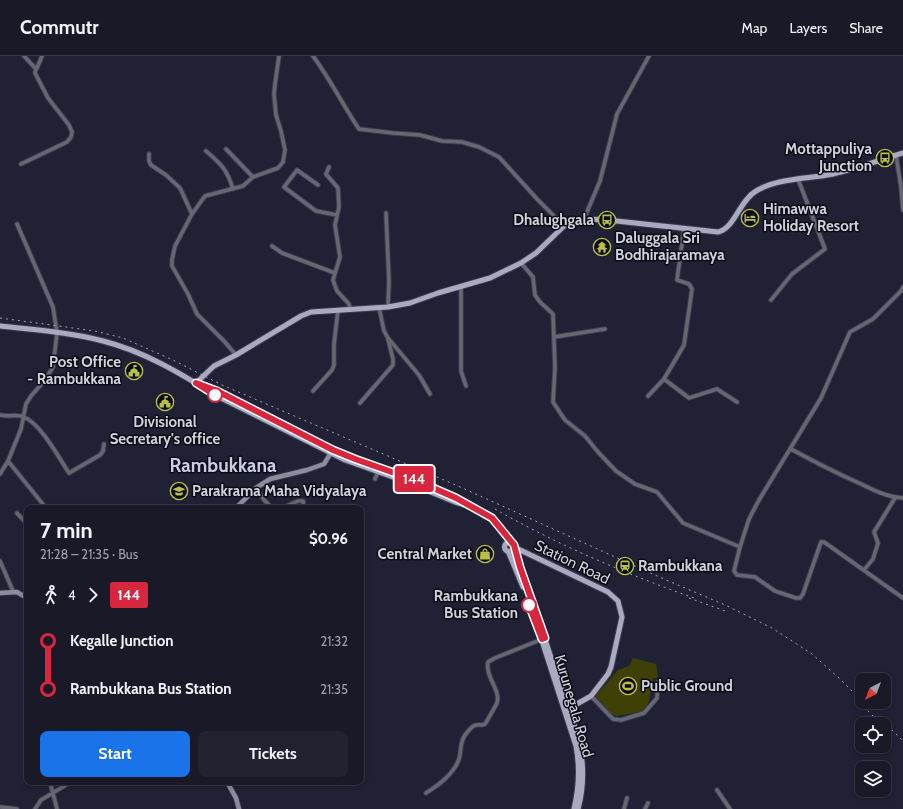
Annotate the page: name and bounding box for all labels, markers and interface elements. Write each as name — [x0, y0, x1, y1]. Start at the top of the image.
text: Commutr — [20, 16, 98, 39]
text: Map — [742, 19, 767, 37]
text: Layers — [789, 19, 827, 37]
text: Share — [849, 19, 883, 37]
place label: Mottappuliya Junction — [785, 140, 873, 175]
bus stop icon: Mottappuliya Junction — [875, 148, 895, 168]
place label: Himawwa Holiday Resort — [763, 200, 859, 235]
hotel icon: Himawwa Holiday Resort — [740, 208, 760, 228]
bus stop icon: Dhalughgala — [597, 210, 617, 230]
place label: Dhalughgala — [513, 211, 595, 229]
place label: Daluggala Sri Bodhirajaramaya — [615, 229, 725, 264]
temple icon: Daluggala Sri Bodhirajaramaya — [592, 237, 612, 257]
place label: Post Office - Rambukkana — [27, 353, 122, 388]
public building icon: Post Office - Rambukkana — [124, 361, 144, 381]
unlabelled marker — [207, 387, 223, 403]
public building icon: Divisional Secretary's office — [155, 392, 175, 412]
place label: Divisional Secretary's office — [110, 413, 221, 448]
district label: Rambukkana — [170, 454, 277, 477]
line badge: 144 — [391, 466, 437, 492]
text: 144 — [403, 470, 425, 488]
school or university icon: Parakrama Maha Vidyalaya — [169, 481, 189, 501]
place label: Parakrama Maha Vidyalaya — [192, 482, 367, 500]
text: 7 min — [40, 517, 93, 544]
text: $0.96 — [309, 530, 348, 548]
street label: Station Road — [531, 536, 613, 588]
shop icon: Central Market — [475, 544, 495, 564]
place label: Central Market — [378, 545, 472, 563]
text: 21:28 – 21:35 · Bus — [40, 546, 138, 562]
station icon: Rambukkana — [615, 556, 635, 576]
place label: Rambukkana — [638, 557, 723, 575]
icon: walk — [40, 584, 62, 606]
icon: forward — [82, 584, 104, 606]
text: 144 — [118, 586, 140, 604]
text: 4 — [68, 587, 76, 603]
place label: Rambukkana Bus Station — [434, 587, 519, 622]
marker: Rambukkana Bus Station — [521, 597, 537, 613]
text: Kegalle Junction — [70, 632, 174, 650]
text: 21:32 — [320, 633, 348, 649]
street label: Kurunegala Road — [551, 653, 597, 759]
north arrow — [855, 673, 891, 709]
map controls — [855, 673, 891, 797]
sports icon: Public Ground — [618, 676, 638, 696]
place label: Public Ground — [641, 677, 733, 695]
text: Rambukkana Bus Station — [70, 680, 232, 698]
text: 21:35 — [320, 681, 348, 697]
button: locate — [855, 717, 891, 753]
button: Start — [40, 731, 190, 777]
button: Tickets — [198, 731, 348, 777]
button: layers — [855, 761, 891, 797]

